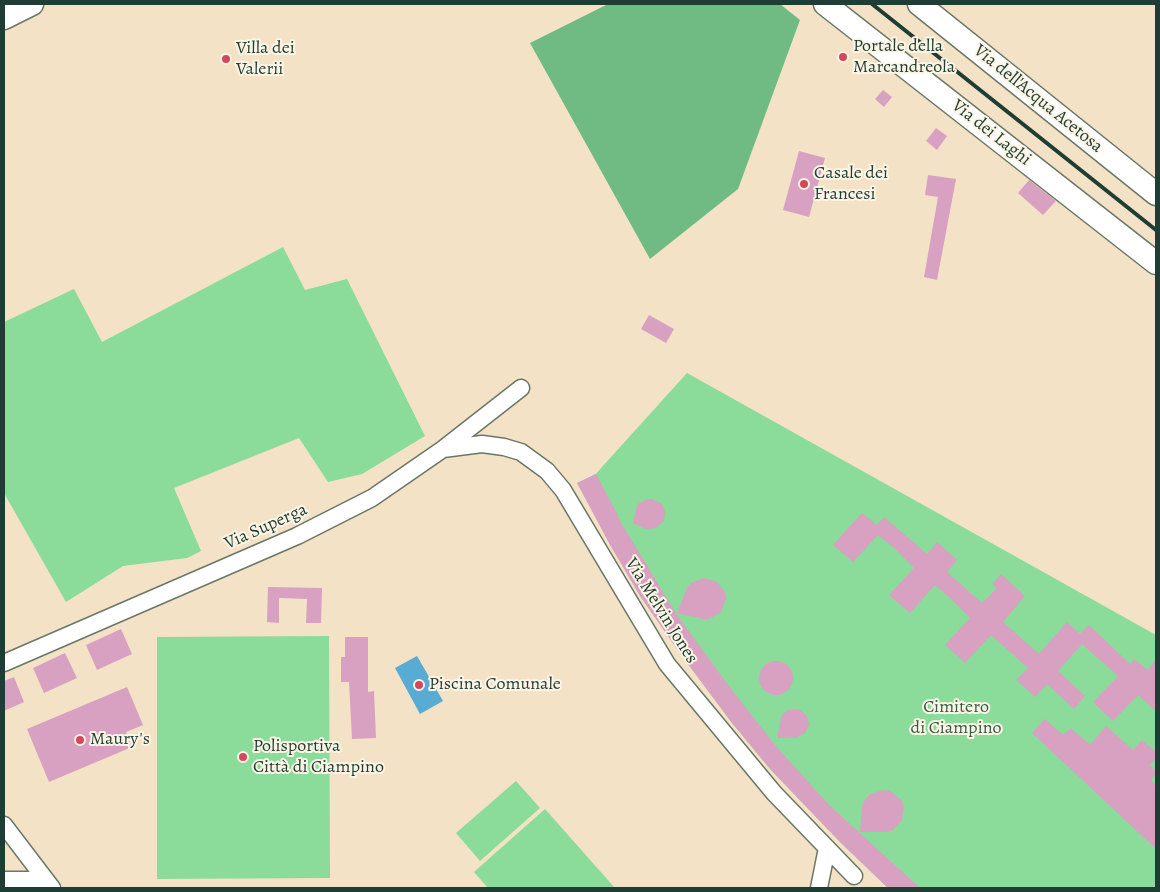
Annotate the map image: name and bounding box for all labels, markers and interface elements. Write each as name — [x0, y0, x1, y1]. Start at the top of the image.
place label: Portale della Marcandreola — [853, 36, 955, 78]
place label: Villa dei Valerii — [236, 38, 295, 80]
street label: Via dell'Acqua Acetosa — [969, 40, 1107, 158]
marker: Portale della Marcandreola — [837, 51, 849, 63]
marker: Villa dei Valerii — [220, 53, 232, 65]
street label: Via dei Laghi — [947, 95, 1035, 171]
place label: Casale dei Francesi — [814, 163, 888, 205]
marker: Casale dei Francesi — [798, 178, 810, 190]
street label: Via Superga — [221, 499, 311, 555]
street label: Via Melvin Jones — [620, 554, 702, 668]
place label: Piscina Comunale — [429, 674, 561, 696]
marker: Piscina Comunale — [413, 679, 425, 691]
park label: Cimitero di Ciampino — [910, 697, 1002, 740]
place label: Maury's — [90, 729, 150, 751]
marker: Maury's — [74, 734, 86, 746]
place label: Polisportiva Città di Ciampino — [253, 736, 384, 779]
marker: Polisportiva Città di Ciampino — [237, 751, 249, 763]

